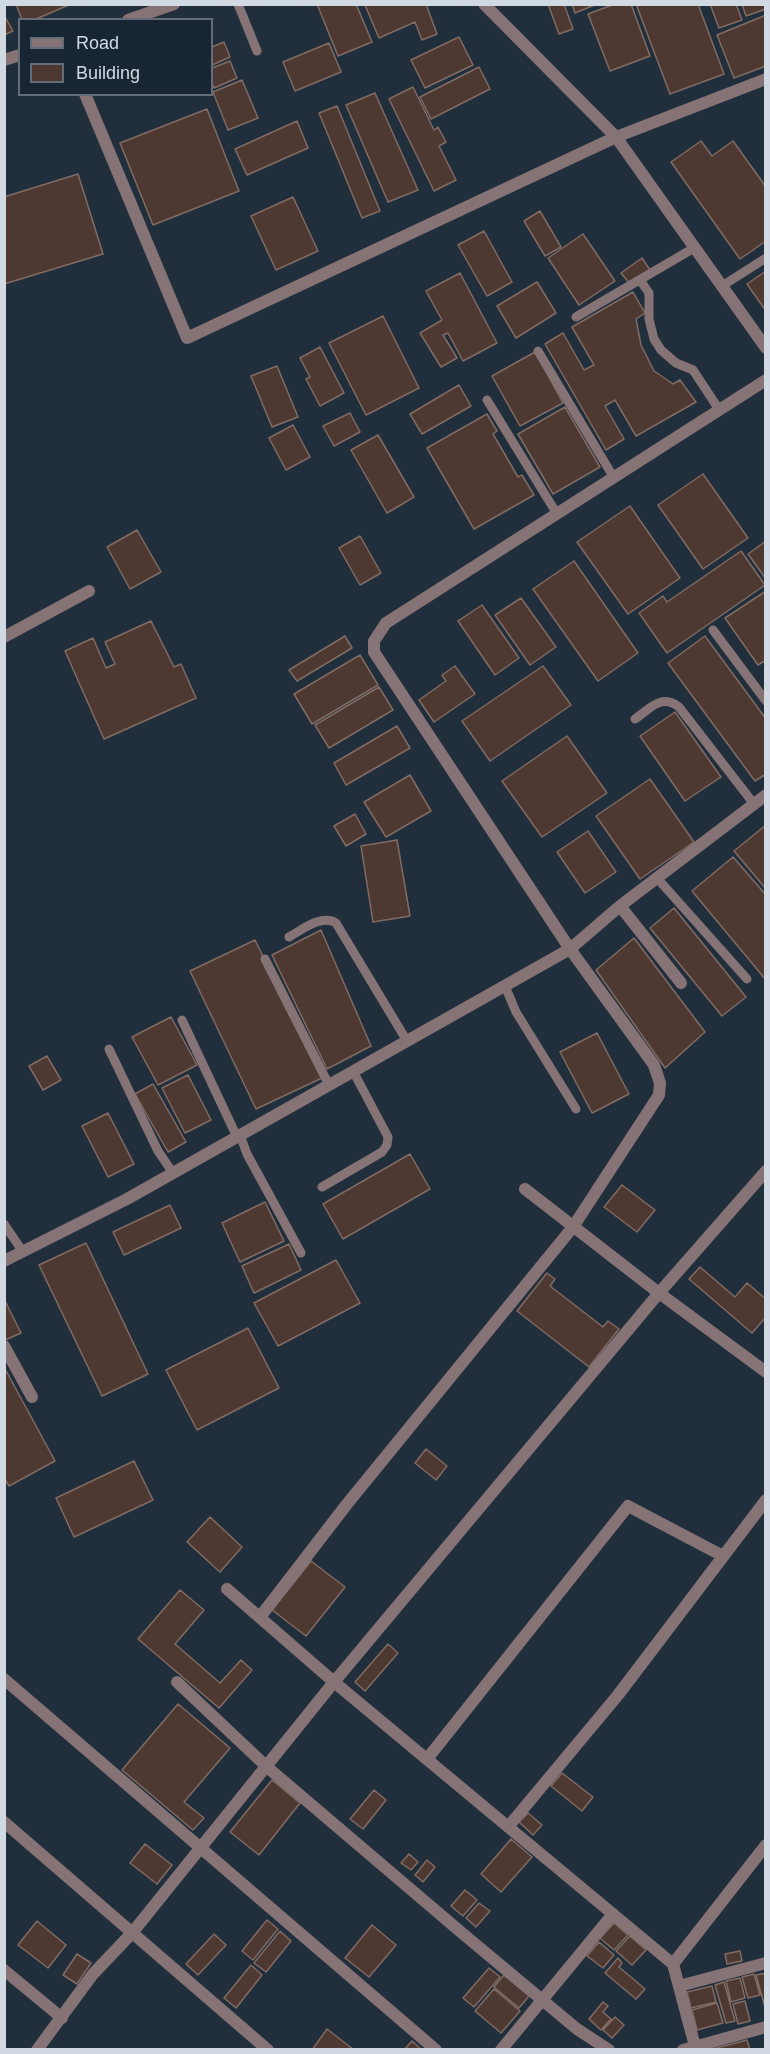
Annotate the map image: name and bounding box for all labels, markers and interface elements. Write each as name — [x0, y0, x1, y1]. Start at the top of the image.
legend — [18, 18, 213, 96]
text: Road — [76, 33, 119, 53]
text: Building — [76, 63, 140, 83]

